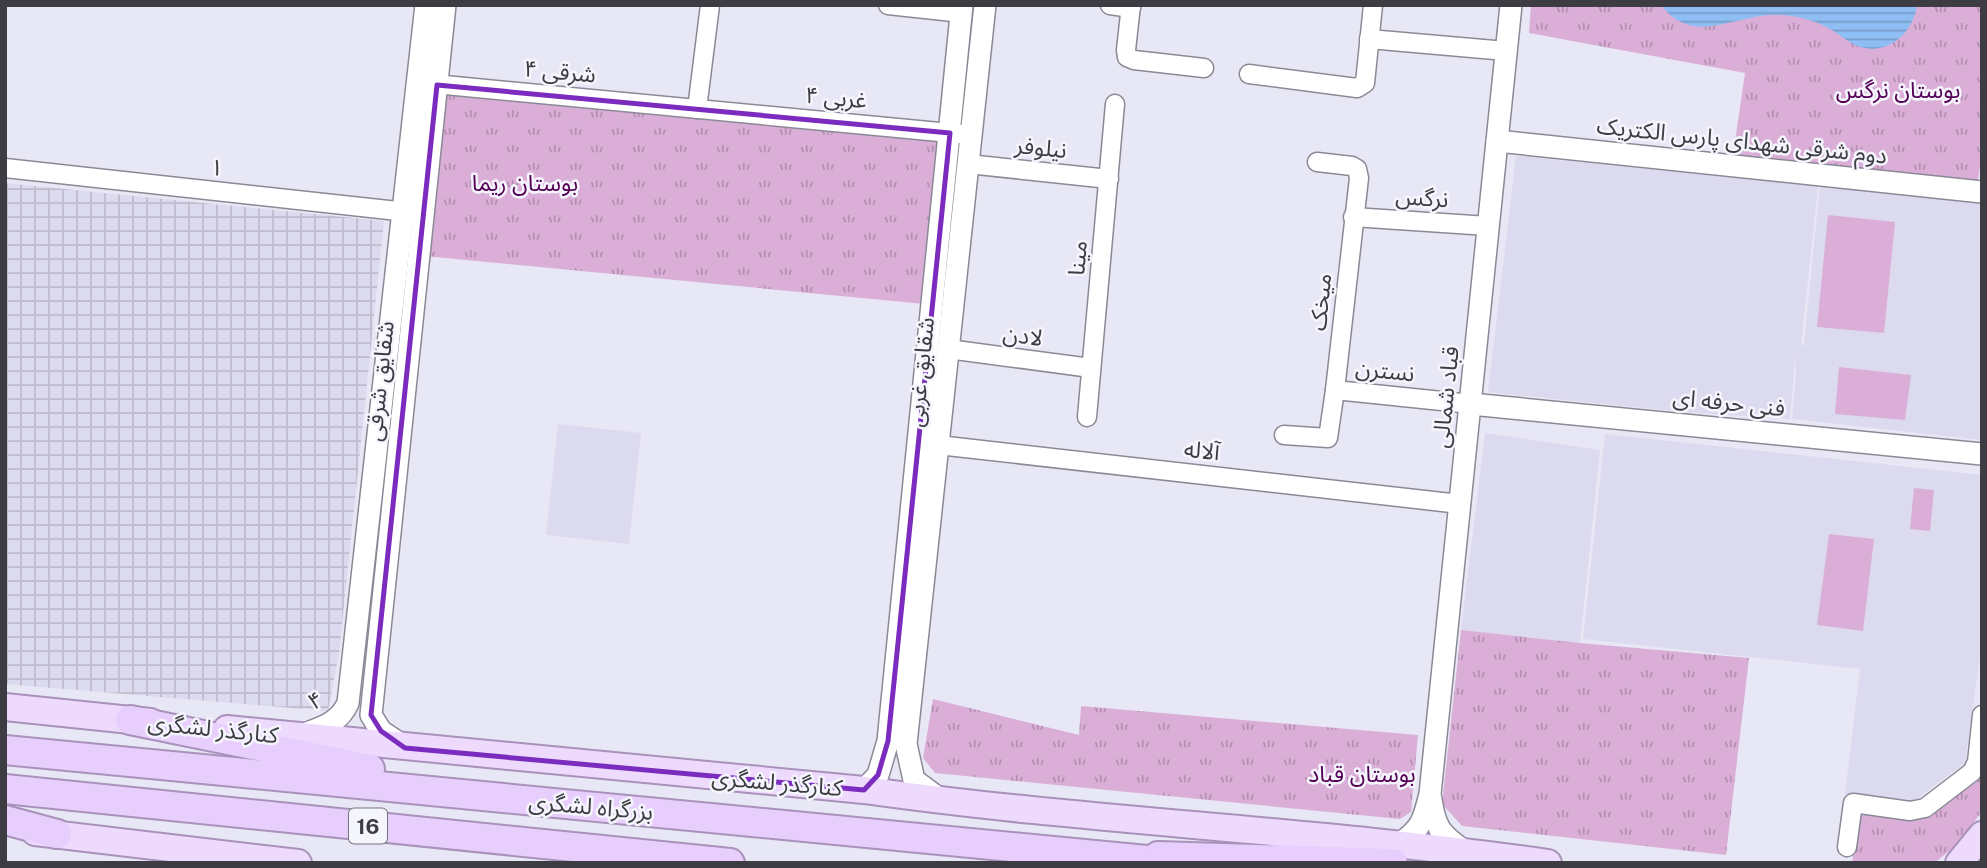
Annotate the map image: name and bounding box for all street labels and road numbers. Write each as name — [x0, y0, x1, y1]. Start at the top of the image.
street label: ۴ شرقی — [523, 54, 597, 89]
street label: ۴ غربی — [804, 81, 868, 114]
street label: دوم شرقی شهدای پارس الکتریک — [1595, 111, 1889, 174]
street label: نیلوفر — [1013, 131, 1068, 164]
street label: ۱ — [209, 153, 225, 181]
street label: نرگس — [1395, 182, 1449, 213]
street label: مینا — [1062, 239, 1092, 277]
street label: میخک — [1304, 272, 1336, 332]
street label: شقایق غربی — [901, 316, 940, 428]
street label: لادن — [1001, 319, 1045, 351]
street label: شقایق شرقی — [359, 320, 400, 443]
street label: قباد شمالی — [1426, 345, 1464, 449]
street label: نسترن — [1354, 353, 1416, 388]
street label: فنی حرفه ای — [1671, 383, 1786, 422]
street label: آلاله — [1183, 435, 1223, 465]
street label: ۴ — [303, 685, 327, 715]
street label: کنارگذر لشگری — [146, 708, 280, 749]
street label: کنارگذر لشگری — [710, 763, 844, 802]
street label: بزرگراه لشگری — [527, 787, 654, 826]
road number: 16 — [349, 808, 387, 844]

